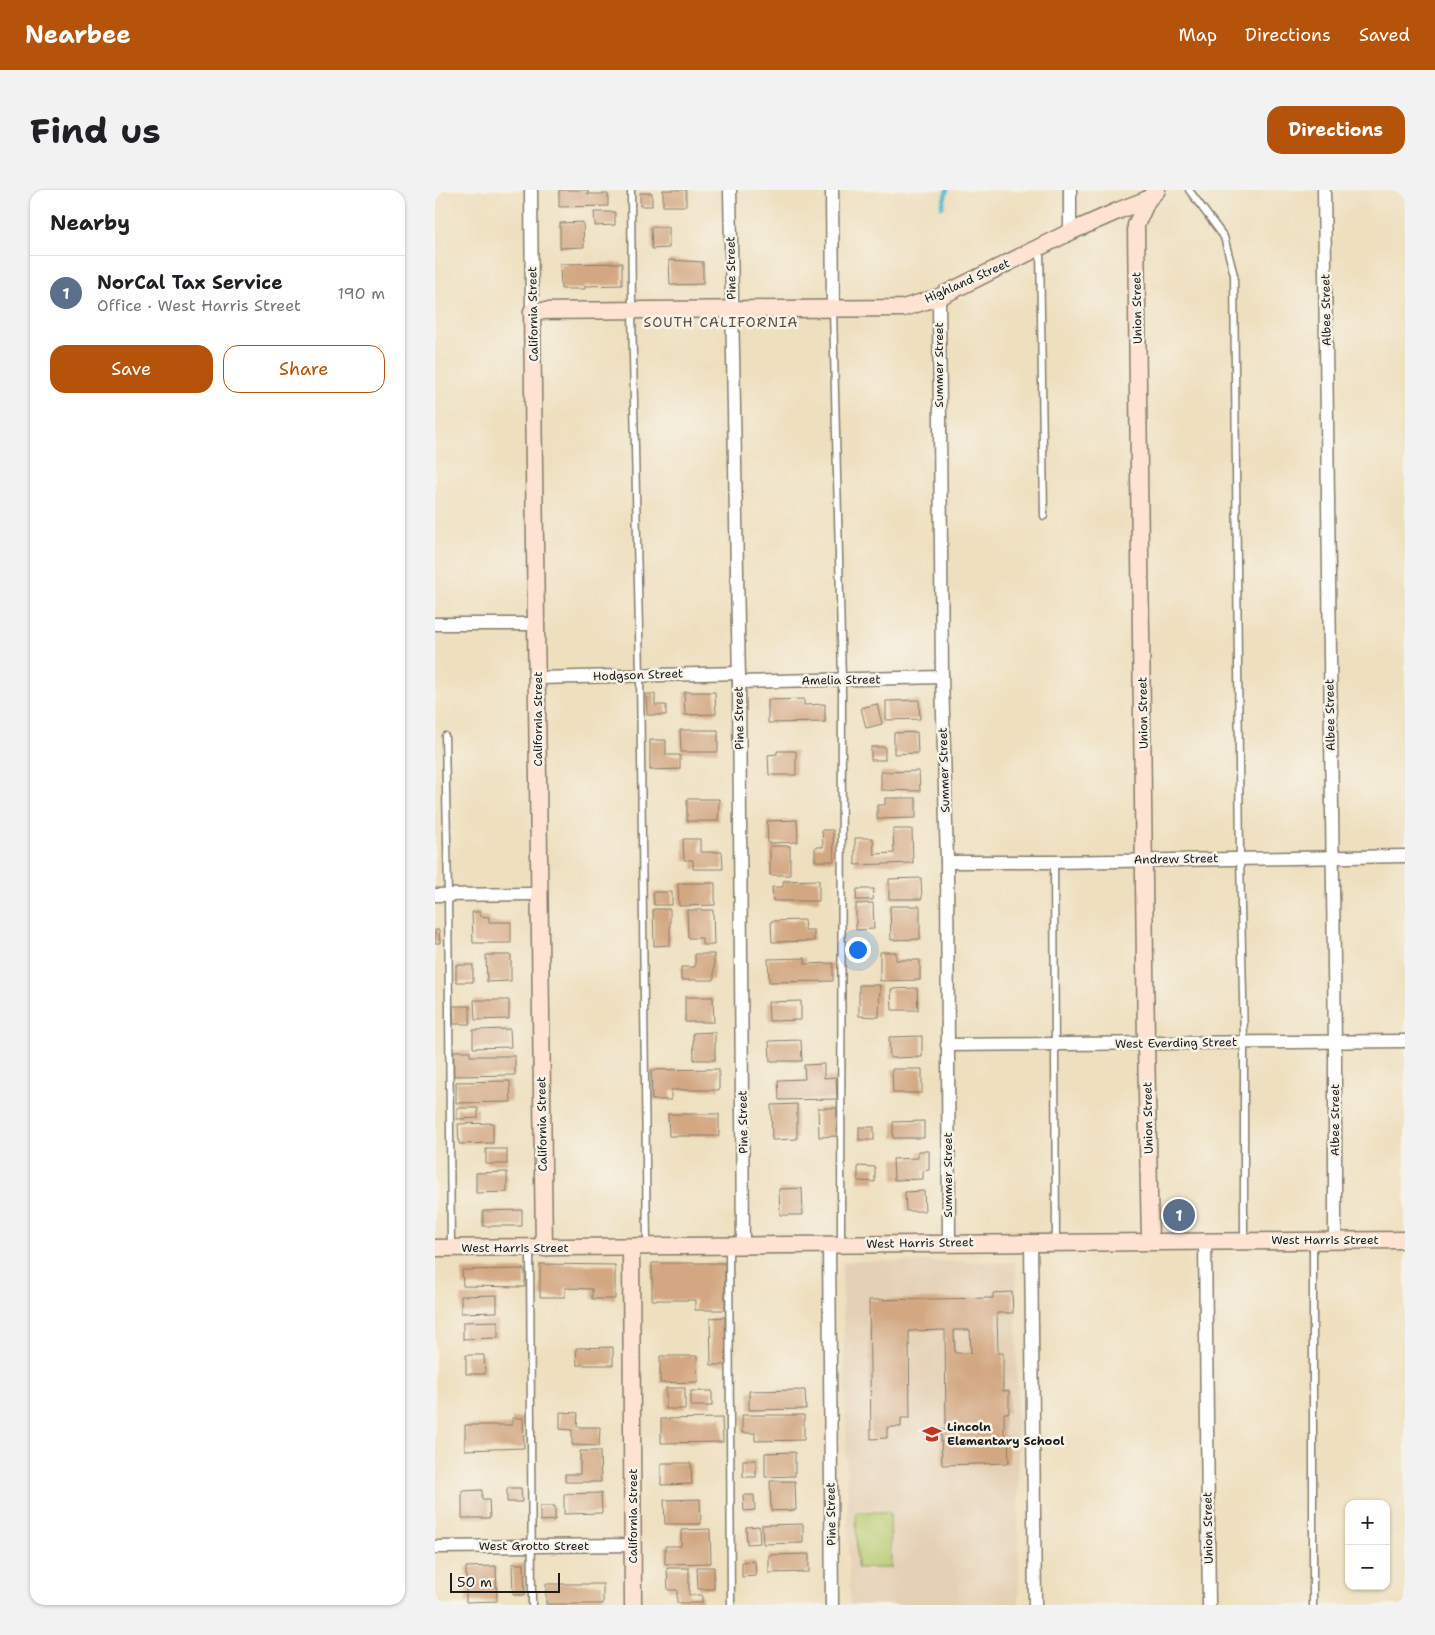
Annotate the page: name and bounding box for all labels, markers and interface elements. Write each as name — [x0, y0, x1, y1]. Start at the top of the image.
text: Nearbee — [25, 19, 131, 51]
text: Map — [1179, 23, 1217, 47]
text: Directions — [1245, 23, 1331, 47]
text: Saved — [1359, 23, 1410, 47]
button: Directions — [1267, 106, 1405, 154]
text: Find us — [30, 107, 161, 154]
text: Nearby — [50, 209, 130, 237]
street label: Pine Street — [722, 236, 740, 300]
street label: Highland Street — [922, 255, 1012, 307]
street label: California Street — [524, 266, 542, 362]
text: NorCal Tax Service — [97, 270, 283, 295]
street label: Union Street — [1128, 272, 1146, 344]
street label: Albee Street — [1317, 274, 1335, 346]
text: 1 — [62, 283, 70, 304]
text: 190 m — [338, 283, 385, 304]
text: Office · West Harris Street — [97, 295, 301, 316]
district label: SOUTH CALIFORNIA — [644, 313, 798, 331]
street label: Summer Street — [931, 322, 947, 408]
button: Save — [50, 345, 213, 393]
button: Share — [223, 345, 385, 393]
street label: Hodgson Street — [593, 665, 683, 685]
street label: California Street — [530, 671, 546, 767]
street label: Amelia Street — [801, 671, 881, 689]
street label: Union Street — [1134, 677, 1152, 749]
street label: Albee Street — [1321, 679, 1339, 751]
street label: Pine Street — [730, 686, 748, 750]
street label: Summer Street — [935, 727, 953, 813]
street label: Andrew Street — [1133, 850, 1219, 868]
your location — [845, 937, 871, 963]
street label: West Everding Street — [1115, 1034, 1237, 1052]
street label: California Street — [533, 1076, 551, 1172]
street label: Union Street — [1139, 1082, 1157, 1154]
street label: Albee Street — [1327, 1084, 1343, 1156]
street label: Pine Street — [734, 1090, 752, 1154]
street label: Summer Street — [940, 1132, 956, 1218]
pin: 1 — [1163, 1196, 1195, 1234]
street label: West Harris Street — [1271, 1232, 1379, 1248]
street label: West Harris Street — [866, 1234, 974, 1252]
street label: West Harris Street — [461, 1240, 569, 1256]
place label: Lincoln Elementary School — [947, 1419, 1064, 1449]
school or university icon: Lincoln Elementary School — [921, 1423, 943, 1445]
street label: California Street — [625, 1468, 641, 1564]
street label: Pine Street — [822, 1482, 840, 1546]
street label: Union Street — [1199, 1492, 1217, 1564]
map controls — [1345, 1500, 1390, 1590]
button: + — [1345, 1500, 1390, 1545]
street label: West Grotto Street — [479, 1538, 589, 1554]
button: − — [1345, 1545, 1390, 1590]
scale bar — [450, 1570, 560, 1593]
text: 50 m — [457, 1573, 492, 1591]

